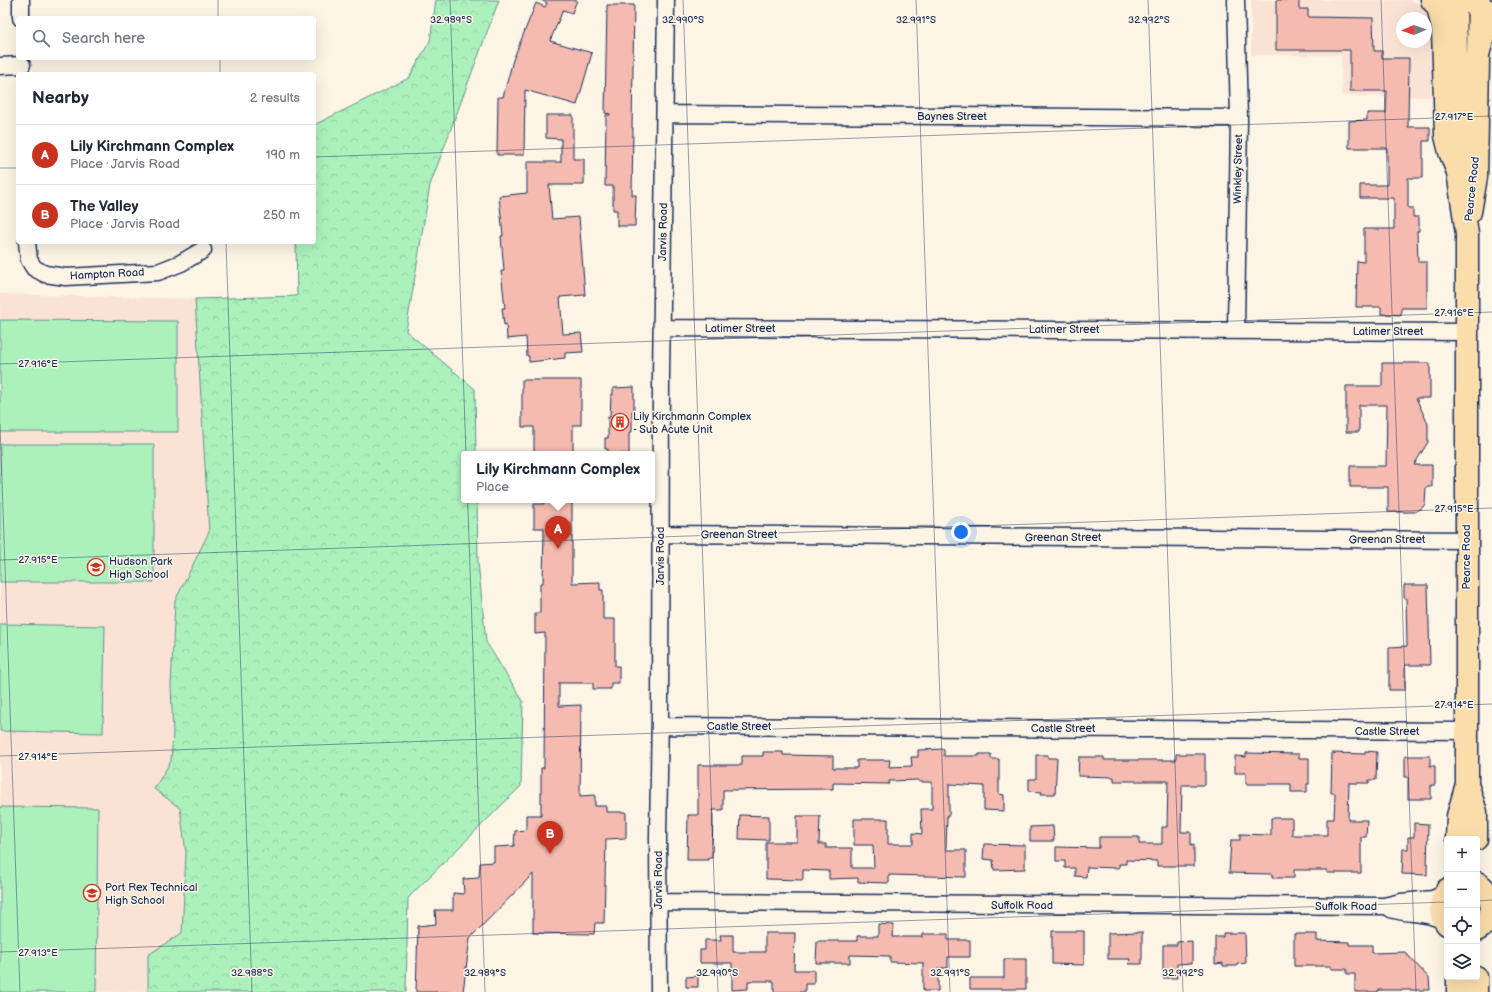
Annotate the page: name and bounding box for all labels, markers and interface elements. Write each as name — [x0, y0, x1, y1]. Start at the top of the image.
north arrow — [1396, 12, 1432, 48]
text: 32.989°S — [430, 14, 472, 26]
text: 32.990°S — [662, 14, 704, 26]
text: 32.991°S — [896, 14, 936, 26]
text: 32.992°S — [1128, 14, 1170, 26]
search box — [16, 16, 316, 60]
icon: search — [30, 27, 52, 49]
text: Search here — [62, 29, 145, 48]
text: Nearby — [32, 88, 89, 108]
text: 2 results — [250, 90, 300, 106]
street label: Baynes Street — [917, 110, 988, 123]
text: 27.917°E — [1435, 111, 1474, 123]
street label: Winkley Street — [1231, 133, 1245, 204]
text: Lily Kirchmann Complex — [70, 137, 234, 156]
text: A — [41, 147, 49, 163]
text: 190 m — [266, 147, 300, 163]
text: Place · Jarvis Road — [70, 156, 180, 172]
street label: Pearce Road — [1462, 156, 1482, 222]
text: The Valley — [70, 197, 138, 216]
street label: Jarvis Road — [656, 203, 670, 261]
text: B — [40, 207, 50, 223]
text: 250 m — [263, 207, 300, 223]
text: Place · Jarvis Road — [70, 216, 180, 232]
street label: Hampton Road — [69, 266, 145, 282]
text: 27.916°E — [1434, 307, 1474, 319]
street label: Latimer Street — [705, 322, 776, 335]
street label: Latimer Street — [1029, 323, 1100, 336]
street label: Latimer Street — [1353, 325, 1424, 338]
text: 27.916°E — [18, 358, 58, 370]
place label: Lily Kirchmann Complex - Sub Acute Unit — [633, 410, 751, 436]
building icon: Lily Kirchmann Complex - Sub Acute Unit — [610, 412, 630, 432]
popup — [461, 451, 655, 503]
text: Lily Kirchmann Complex — [476, 460, 640, 479]
text: Place — [476, 479, 509, 495]
text: 27.915°E — [1434, 503, 1474, 515]
pin: A — [545, 516, 571, 549]
your location — [951, 522, 971, 542]
street label: Pearce Road — [1460, 525, 1473, 589]
street label: Jarvis Road — [654, 527, 667, 585]
street label: Greenan Street — [701, 528, 778, 541]
street label: Greenan Street — [1025, 531, 1102, 544]
street label: Greenan Street — [1349, 533, 1426, 546]
text: 27.915°E — [18, 554, 58, 566]
place label: Hudson Park High School — [109, 555, 173, 581]
school or university icon: Hudson Park High School — [86, 557, 106, 577]
text: 27.914°E — [1434, 699, 1474, 711]
street label: Castle Street — [707, 720, 772, 733]
street label: Castle Street — [1031, 722, 1096, 735]
street label: Castle Street — [1355, 725, 1420, 738]
text: 27.914°E — [18, 751, 58, 763]
pin: B — [537, 821, 563, 854]
map controls — [1444, 836, 1480, 980]
button: + — [1444, 836, 1480, 872]
street label: Jarvis Road — [652, 851, 665, 909]
button: − — [1444, 872, 1480, 908]
place label: Port Rex Technical High School — [105, 881, 197, 907]
school or university icon: Port Rex Technical High School — [82, 883, 102, 903]
street label: Suffolk Road — [991, 899, 1053, 912]
street label: Suffolk Road — [1315, 900, 1377, 913]
button: locate — [1444, 908, 1480, 944]
button: layers — [1444, 944, 1480, 980]
text: 27.913°E — [18, 947, 58, 959]
text: 32.988°S — [231, 967, 273, 979]
text: 32.989°S — [464, 967, 506, 979]
text: 32.990°S — [696, 967, 738, 979]
text: 32.991°S — [930, 967, 970, 979]
text: 32.992°S — [1162, 967, 1204, 979]

